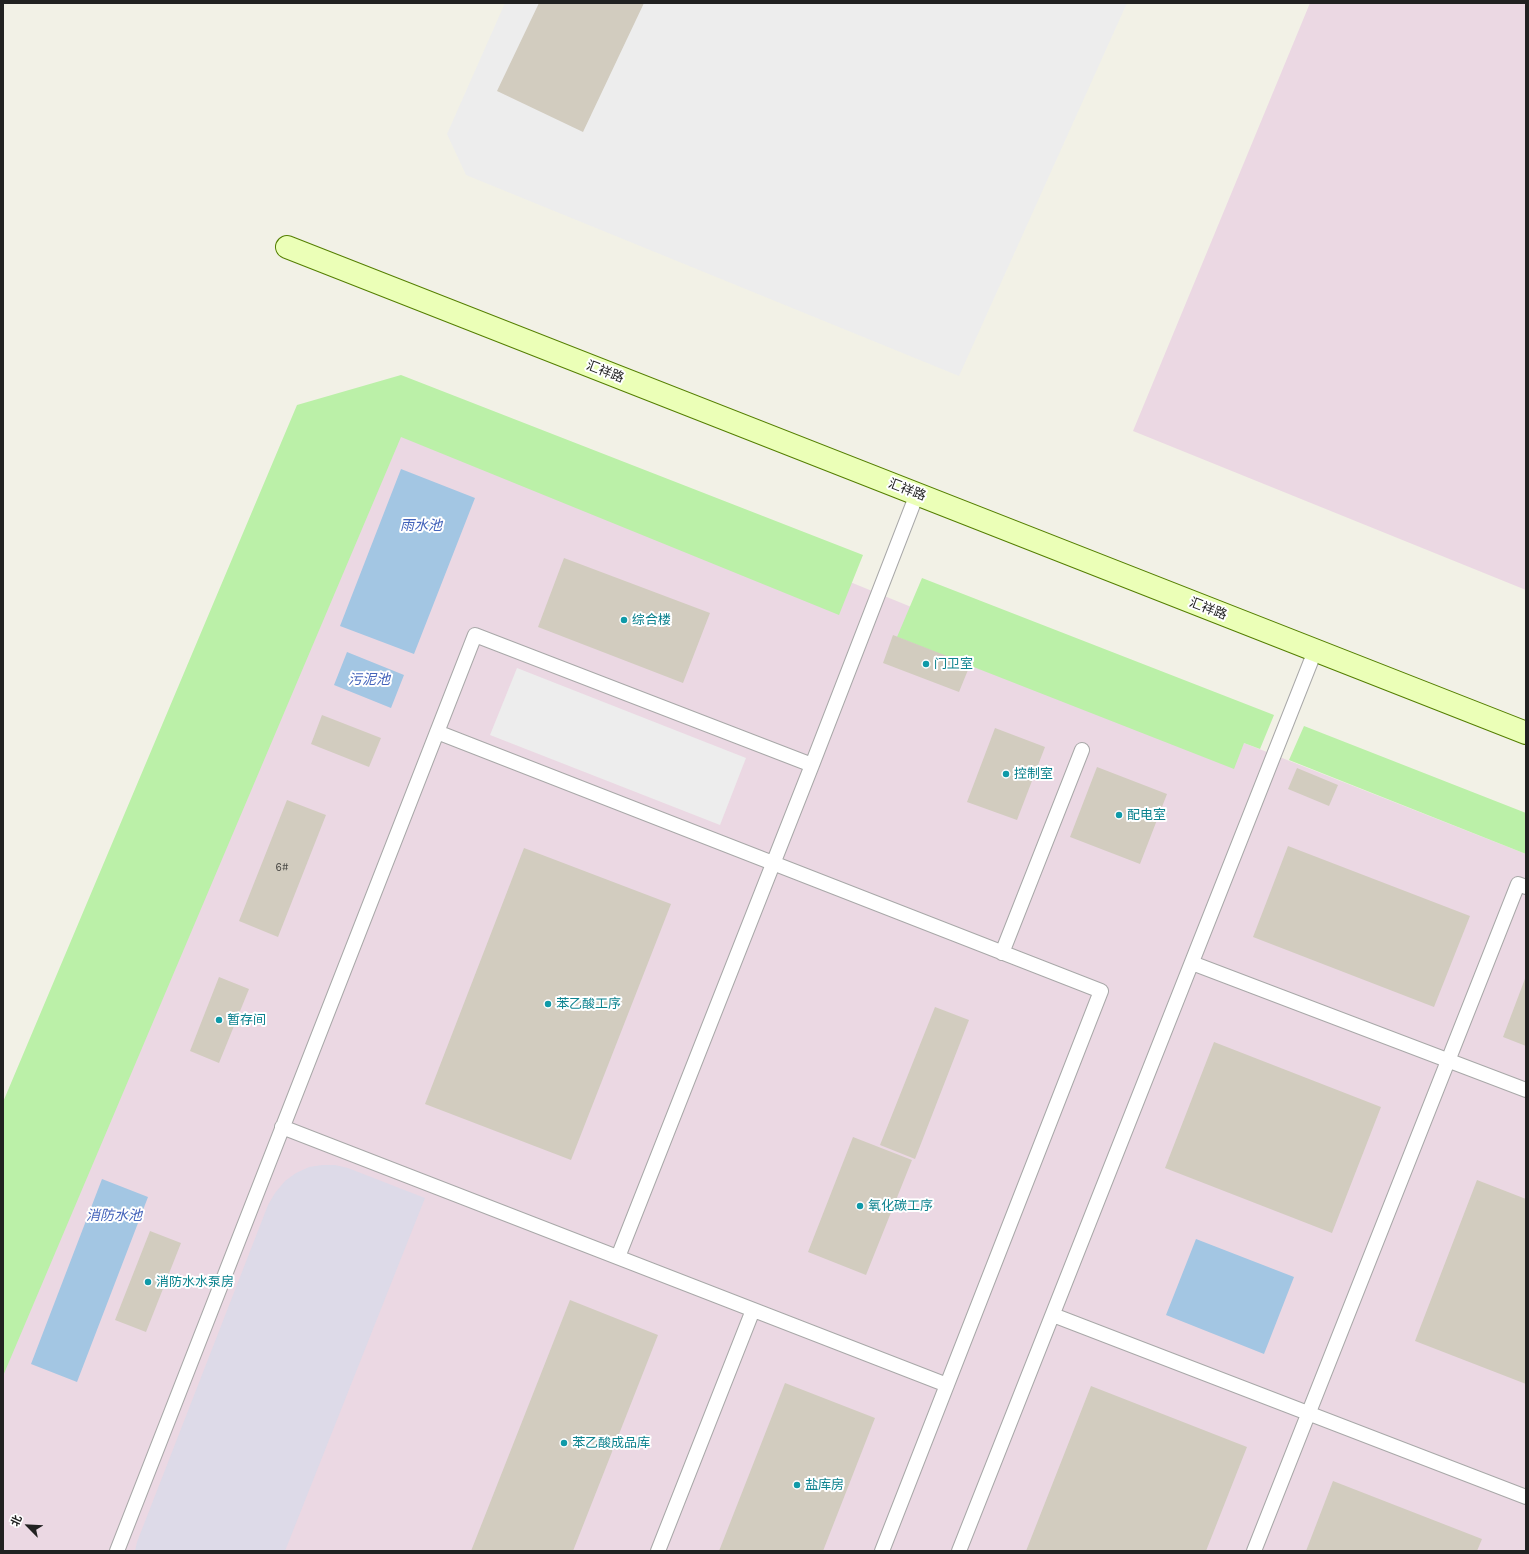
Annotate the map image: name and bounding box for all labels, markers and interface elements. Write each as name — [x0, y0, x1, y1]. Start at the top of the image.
street label: 汇祥路 — [584, 358, 626, 386]
street label: 汇祥路 — [886, 476, 928, 504]
water label: 雨水池 — [400, 518, 442, 534]
street label: 汇祥路 — [1187, 595, 1229, 623]
place label: 综合楼 — [632, 612, 671, 628]
marker: 综合楼 — [619, 615, 629, 625]
place label: 门卫室 — [934, 656, 973, 672]
marker: 门卫室 — [921, 659, 931, 669]
water label: 污泥池 — [348, 672, 390, 688]
place label: 控制室 — [1014, 766, 1053, 782]
marker: 控制室 — [1001, 769, 1011, 779]
place label: 配电室 — [1127, 807, 1166, 823]
marker: 配电室 — [1114, 810, 1124, 820]
house number: 6# — [275, 861, 289, 875]
place label: 苯乙酸工序 — [556, 996, 621, 1012]
marker: 苯乙酸工序 — [543, 999, 553, 1009]
place label: 暂存间 — [227, 1012, 266, 1028]
marker: 暂存间 — [214, 1015, 224, 1025]
place label: 氧化碳工序 — [868, 1198, 933, 1214]
marker: 氧化碳工序 — [855, 1201, 865, 1211]
water label: 消防水池 — [86, 1208, 142, 1224]
place label: 消防水水泵房 — [156, 1274, 234, 1290]
marker: 消防水水泵房 — [143, 1277, 153, 1287]
place label: 苯乙酸成品库 — [572, 1435, 650, 1451]
marker: 苯乙酸成品库 — [559, 1438, 569, 1448]
place label: 盐库房 — [805, 1477, 844, 1493]
marker: 盐库房 — [792, 1480, 802, 1490]
north arrow — [8, 1506, 48, 1546]
text: 北 — [8, 1513, 25, 1529]

